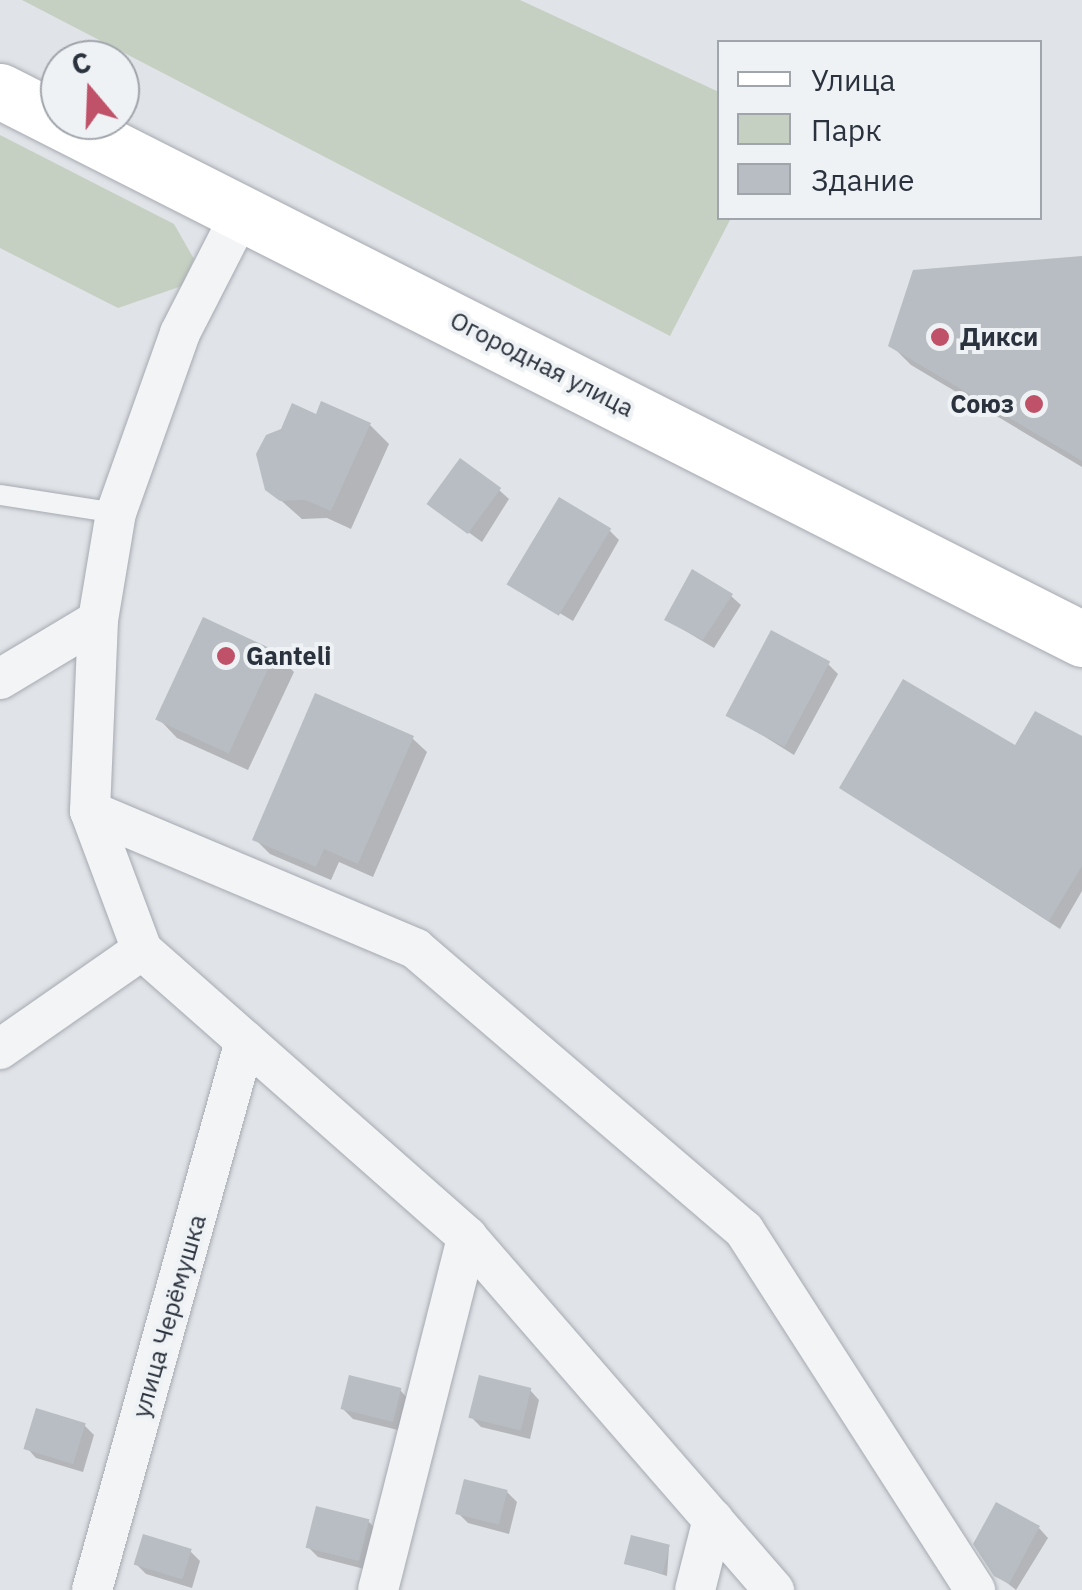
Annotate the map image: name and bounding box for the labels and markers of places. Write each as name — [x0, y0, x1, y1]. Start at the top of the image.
place label: Дикси — [960, 322, 1038, 352]
marker: Дикси — [929, 326, 951, 348]
place label: Союз — [950, 389, 1014, 419]
marker: Союз — [1023, 393, 1045, 415]
place label: Ganteli — [246, 641, 331, 671]
marker: Ganteli — [215, 645, 237, 667]

